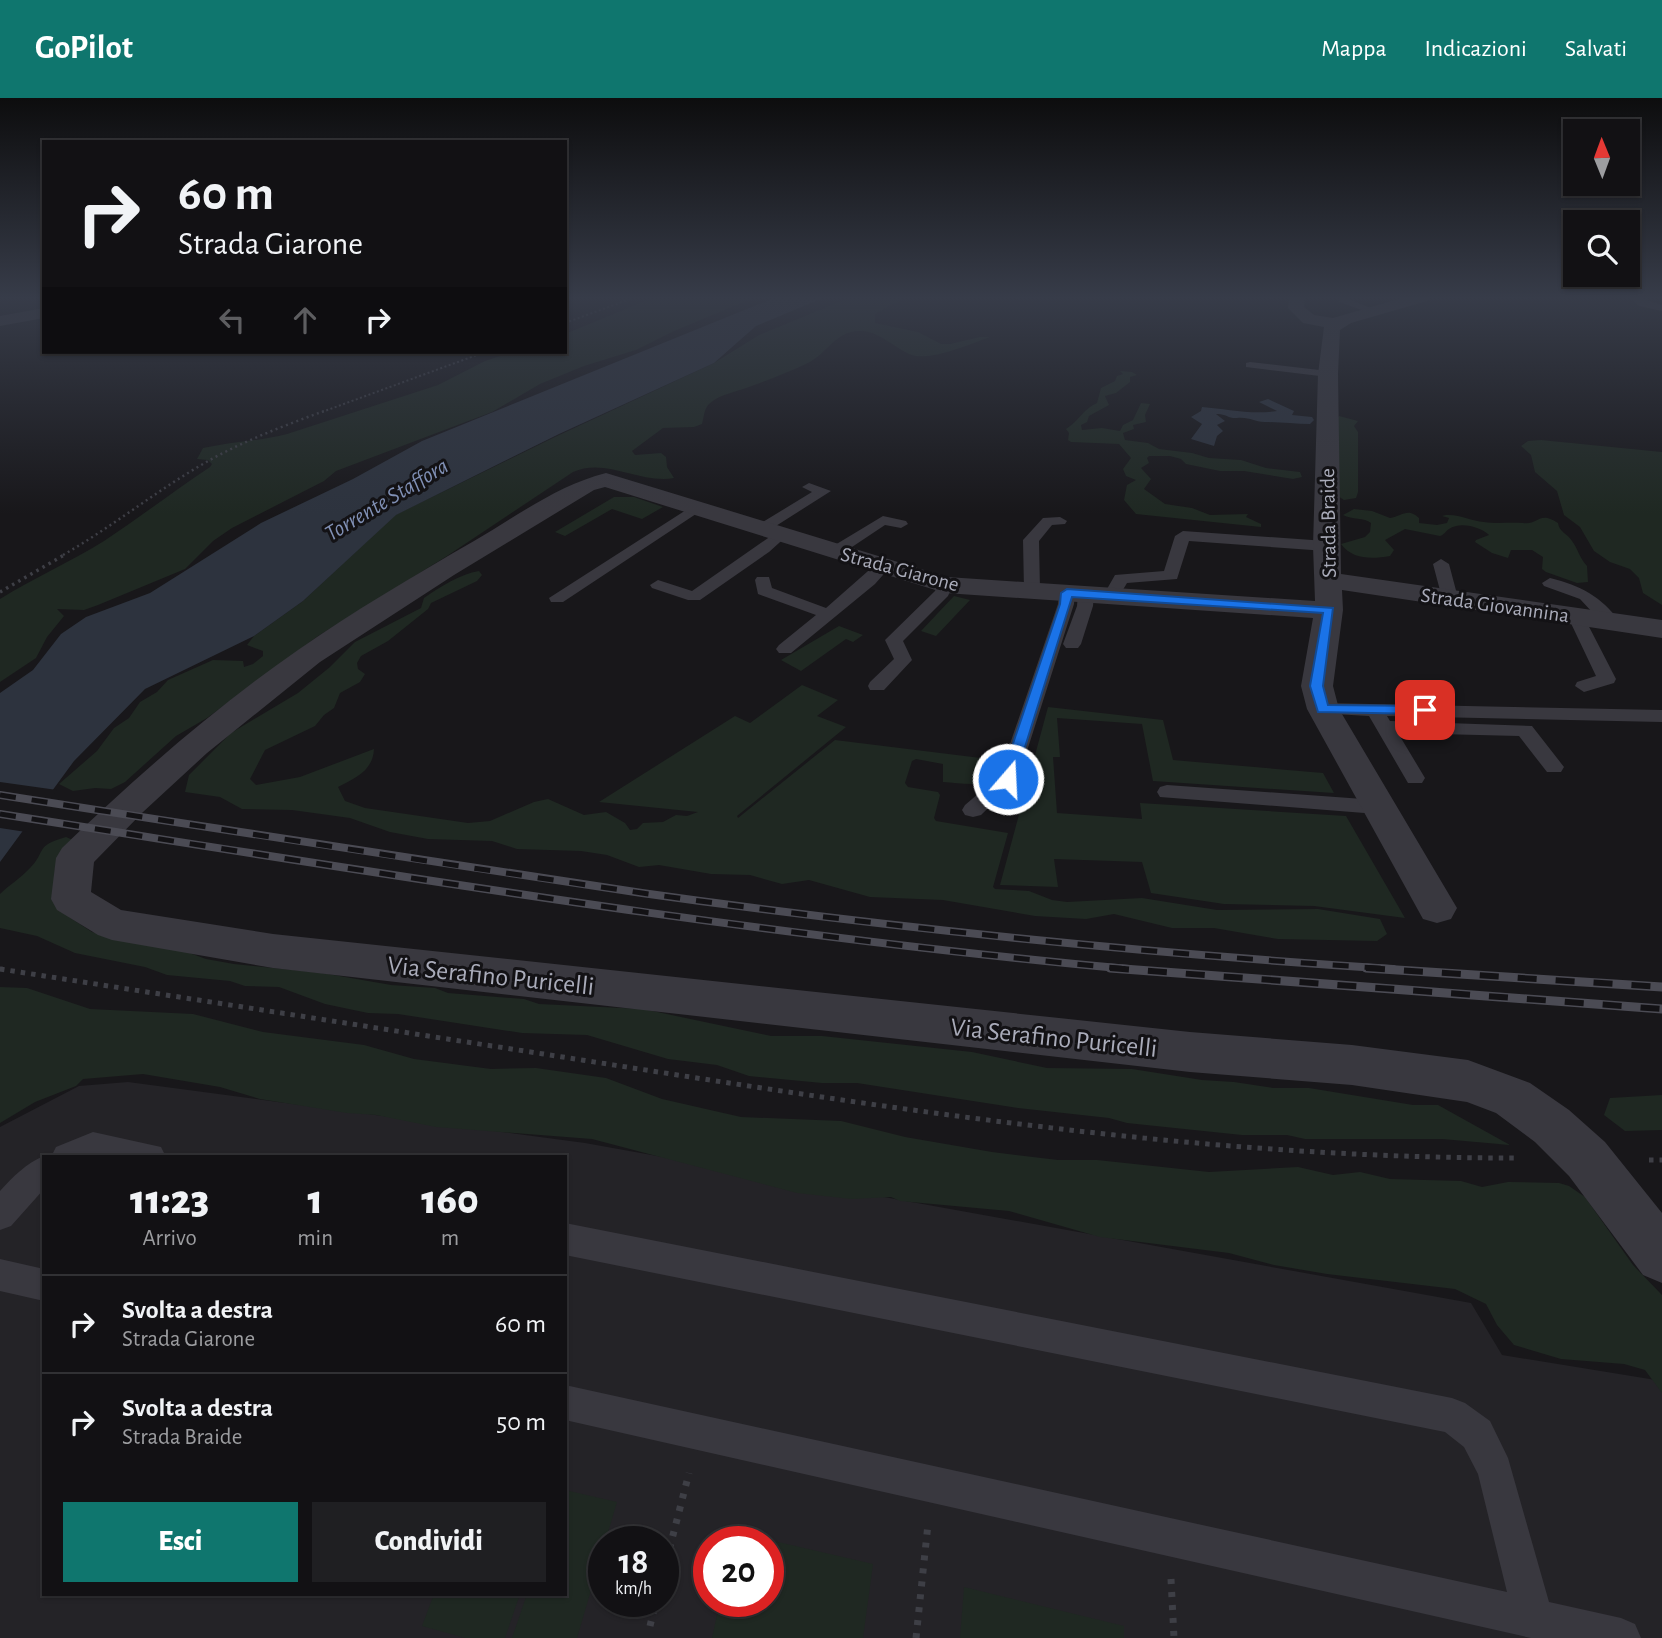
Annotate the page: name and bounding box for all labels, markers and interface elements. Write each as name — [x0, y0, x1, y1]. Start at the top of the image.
text: GoPilot — [35, 32, 133, 65]
text: Mappa — [1321, 37, 1386, 61]
text: Indicazioni — [1424, 37, 1527, 61]
text: Salvati — [1565, 37, 1627, 61]
north arrow — [1563, 119, 1640, 196]
map controls — [1563, 119, 1640, 287]
icon: right — [63, 168, 154, 259]
text: 60 m — [178, 170, 274, 219]
button: search — [1563, 210, 1640, 287]
text: Strada Giarone — [178, 228, 363, 260]
icon: left — [213, 301, 251, 339]
icon: ahead — [286, 301, 324, 339]
icon: right — [359, 301, 397, 339]
water label: Torrente Staffora — [321, 455, 452, 546]
street label: Strada Braide — [1317, 468, 1340, 578]
street label: Strada Giarone — [838, 544, 961, 595]
street label: Strada Giovannina — [1419, 585, 1571, 626]
pin — [1395, 680, 1455, 740]
icon: arrive — [1406, 691, 1444, 729]
position arrow — [971, 742, 1045, 816]
street label: Via Serafino Puricelli — [386, 952, 596, 1000]
street label: Via Serafino Puricelli — [949, 1014, 1159, 1062]
text: 11:23 — [130, 1179, 209, 1221]
text: 1 — [307, 1179, 323, 1221]
text: 160 — [421, 1179, 479, 1221]
text: Arrivo — [143, 1227, 197, 1250]
text: min — [297, 1227, 333, 1250]
text: m — [441, 1227, 459, 1250]
text: Svolta a destra — [122, 1297, 273, 1323]
icon: right — [63, 1305, 101, 1343]
text: 60 m — [495, 1311, 546, 1337]
text: Strada Giarone — [122, 1328, 255, 1351]
text: Svolta a destra — [122, 1395, 273, 1421]
icon: right — [63, 1403, 101, 1441]
text: 50 m — [496, 1409, 546, 1435]
text: Strada Braide — [122, 1426, 242, 1449]
button: Esci — [63, 1502, 298, 1582]
button: Condividi — [312, 1502, 546, 1582]
speed limit sign: 20 — [693, 1526, 784, 1617]
text: 18 — [619, 1545, 648, 1580]
text: km/h — [615, 1580, 652, 1598]

